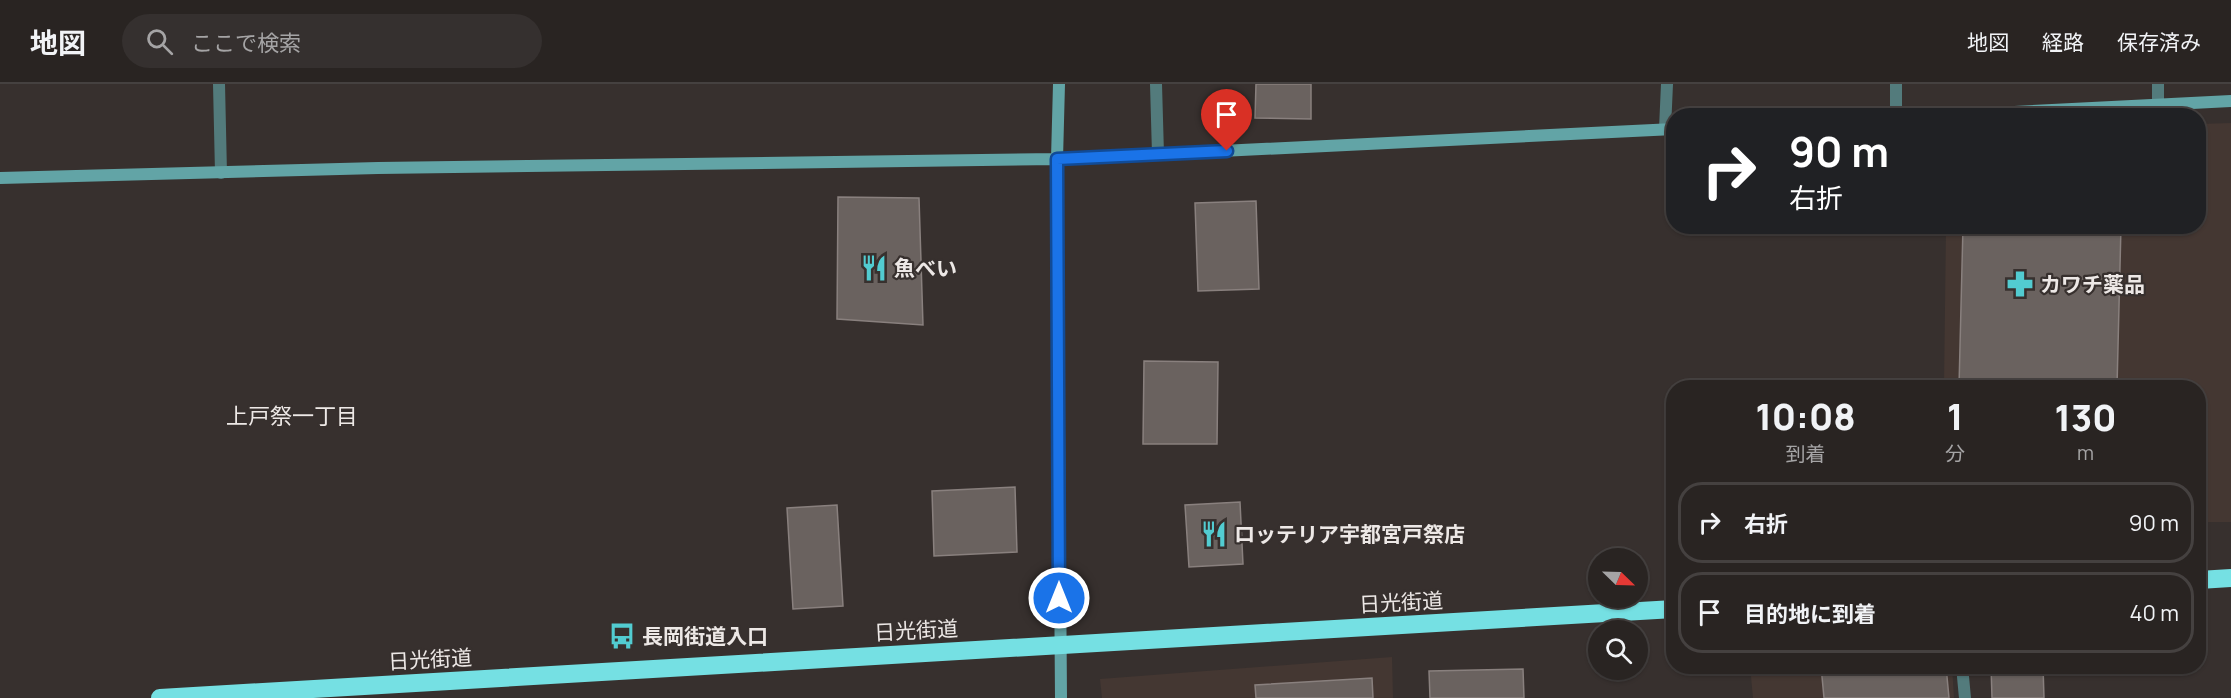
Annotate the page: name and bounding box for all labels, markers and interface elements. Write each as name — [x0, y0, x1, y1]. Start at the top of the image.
search box — [122, 14, 542, 68]
text: 地図 — [30, 23, 86, 61]
icon: search — [143, 25, 176, 58]
text: ここで検索 — [191, 28, 301, 58]
text: 地図 — [1967, 28, 2009, 56]
text: 経路 — [2042, 28, 2084, 56]
text: 保存済み — [2117, 28, 2201, 56]
pin — [1201, 89, 1252, 151]
icon: arrive — [1210, 98, 1243, 131]
text: 90 m — [1789, 122, 1889, 180]
icon: right — [1690, 132, 1768, 210]
text: 右折 — [1789, 179, 1843, 216]
restaurant icon: 魚べい — [859, 253, 889, 283]
place label: 魚べい — [894, 254, 957, 282]
pharmacy icon: カワチ薬品 — [2005, 269, 2035, 299]
place label: カワチ薬品 — [2040, 270, 2145, 298]
text: 10:08 — [1755, 392, 1856, 441]
text: 1 — [1947, 392, 1963, 441]
text: 130 — [2055, 393, 2117, 442]
district label: 上戸祭一丁目 — [226, 401, 358, 431]
text: m — [2077, 439, 2094, 466]
text: 到着 — [1786, 440, 1826, 467]
text: 分 — [1945, 440, 1965, 467]
icon: right — [1693, 506, 1726, 539]
text: 90 m — [2129, 508, 2179, 538]
text: 右折 — [1744, 509, 1788, 539]
restaurant icon: ロッテリア宇都宮戸祭店 — [1199, 519, 1229, 549]
place label: ロッテリア宇都宮戸祭店 — [1234, 520, 1465, 548]
north arrow — [1588, 548, 1648, 608]
map controls — [1588, 548, 1648, 680]
position arrow — [1027, 566, 1091, 630]
street label: 日光街道 — [1358, 586, 1444, 618]
icon: arrive — [1693, 596, 1726, 629]
text: 40 m — [2130, 598, 2179, 628]
text: 目的地に到着 — [1744, 599, 1876, 629]
street label: 日光街道 — [873, 614, 959, 646]
button: search — [1588, 620, 1648, 680]
bus stop icon: 長岡街道入口 — [607, 621, 637, 651]
place label: 長岡街道入口 — [642, 622, 768, 650]
street label: 日光街道 — [387, 643, 473, 675]

